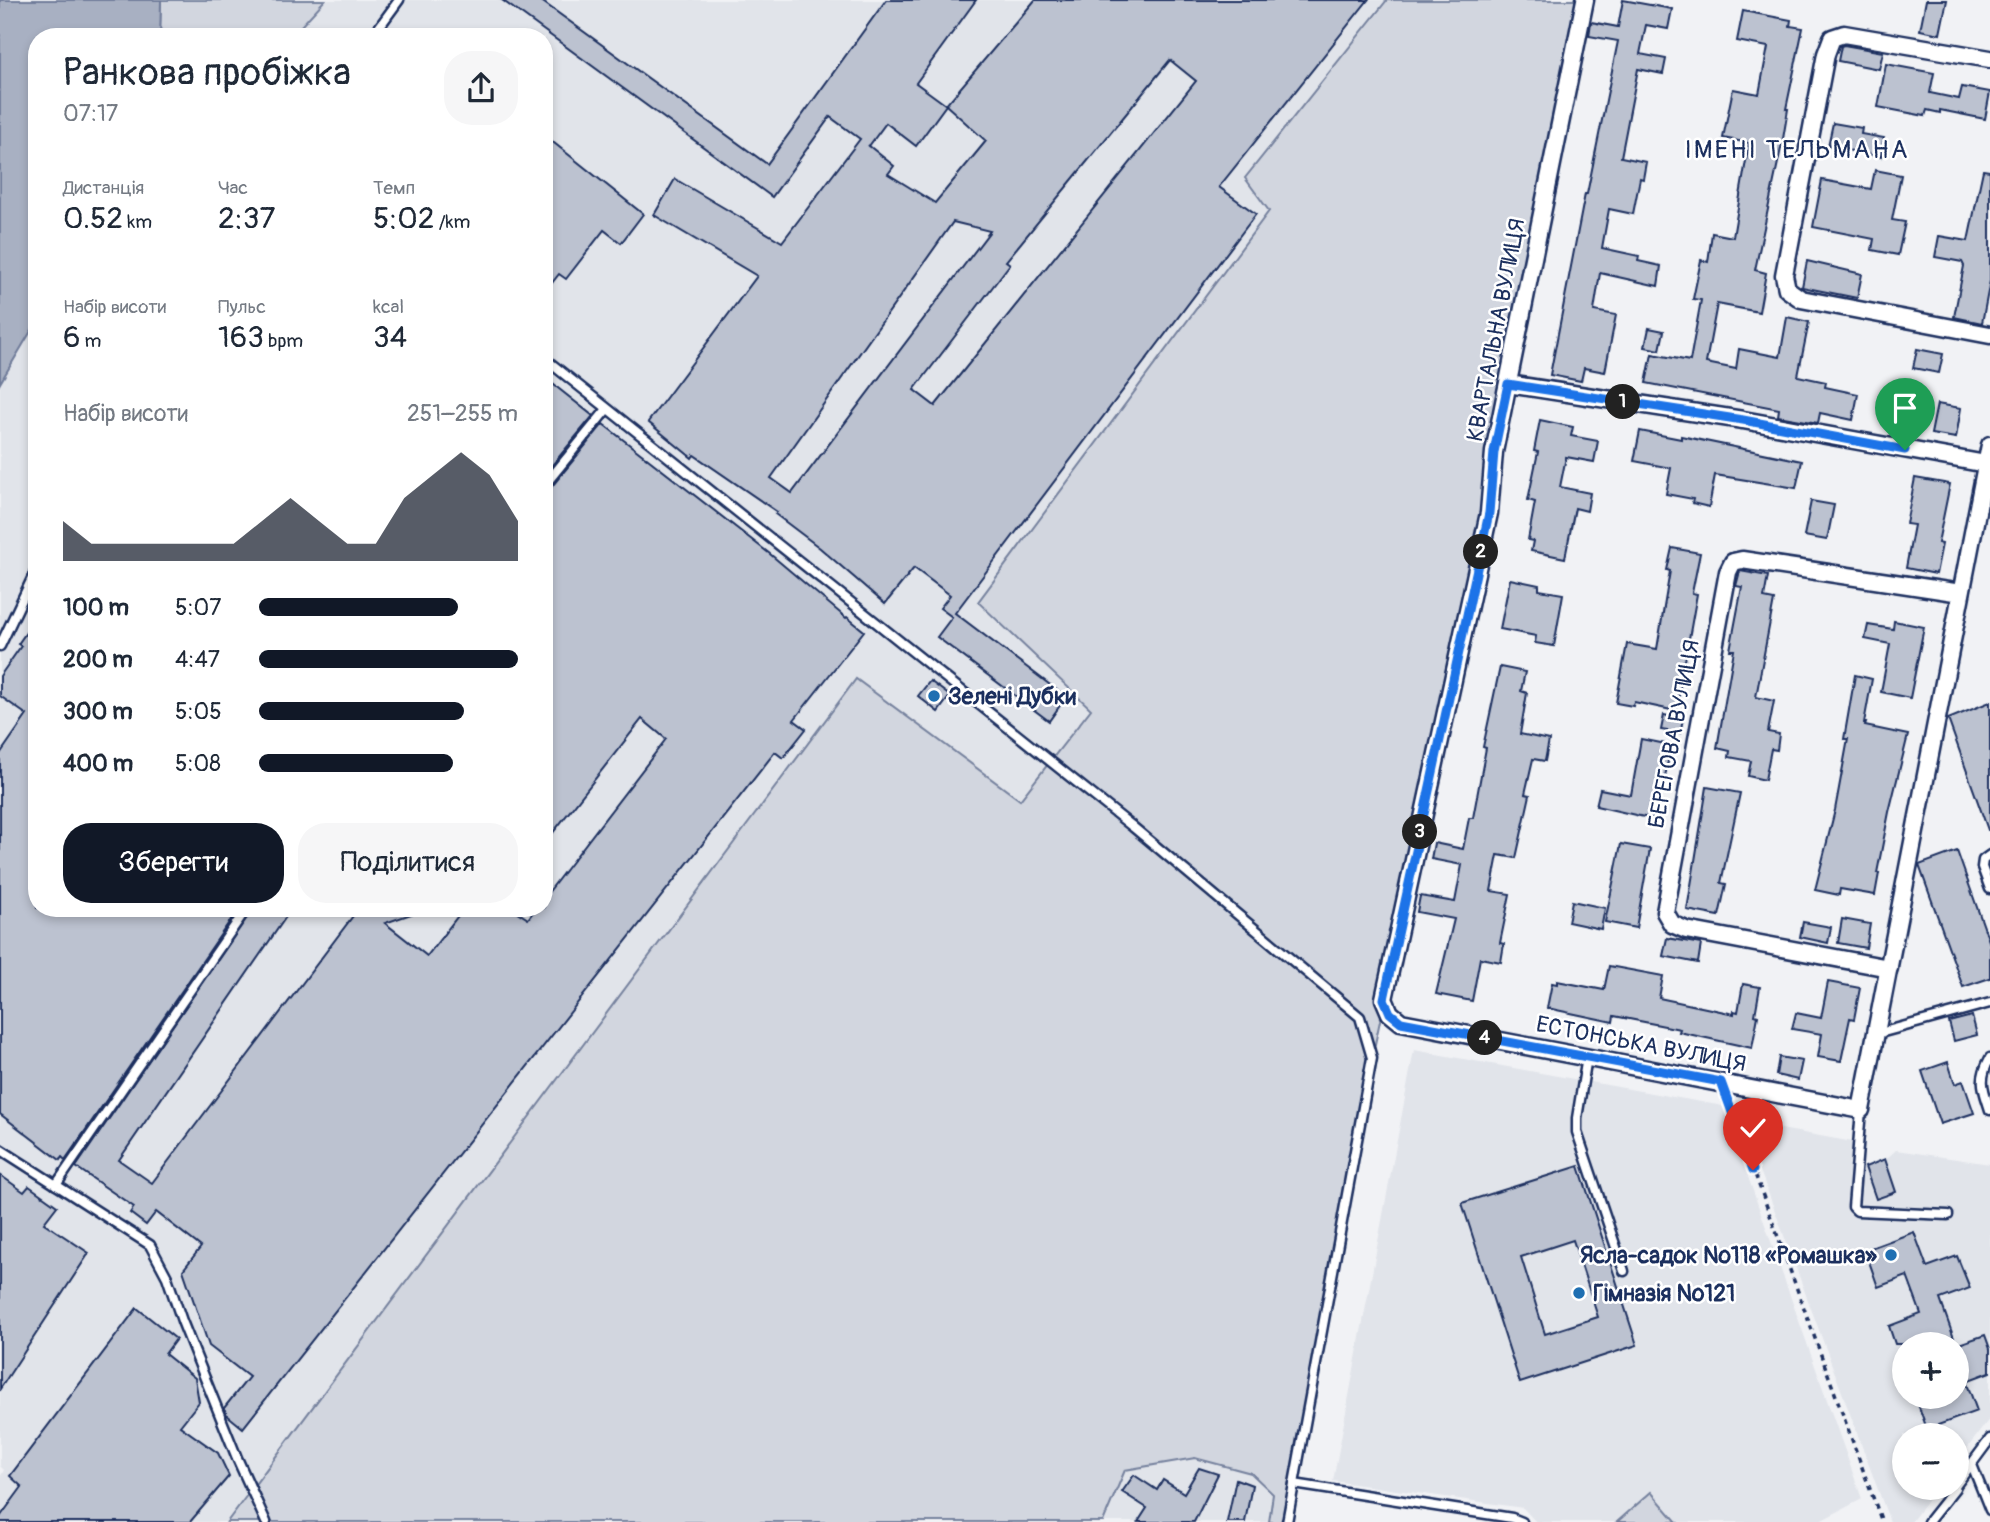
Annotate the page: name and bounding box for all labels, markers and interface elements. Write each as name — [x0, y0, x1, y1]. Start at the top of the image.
text: Ранкова пробіжка — [63, 49, 351, 97]
button: share — [444, 51, 518, 125]
text: 07:17 — [63, 99, 118, 128]
district label: ІМЕНІ ТЕЛЬМАНА — [1684, 134, 1910, 166]
text: Дистанція — [63, 176, 144, 200]
text: Час — [218, 176, 248, 200]
text: Темп — [373, 176, 415, 200]
text: 0.52 — [63, 200, 123, 237]
text: 2:37 — [218, 200, 275, 237]
text: 5:02 — [373, 200, 435, 237]
text: km — [123, 210, 152, 234]
text: /km — [435, 210, 470, 234]
street label: КВАРТАЛЬНА ВУЛИЦЯ — [1460, 216, 1532, 444]
text: Набір висоти — [63, 295, 166, 319]
text: Пульс — [218, 295, 266, 319]
text: kcal — [373, 295, 404, 319]
text: 6 — [63, 319, 80, 356]
text: 163 — [218, 319, 264, 356]
text: 34 — [373, 319, 407, 356]
text: m — [80, 329, 101, 353]
text: bpm — [264, 329, 303, 353]
pin — [1875, 378, 1935, 450]
pin: 1 — [1606, 384, 1640, 420]
text: 1 — [1619, 389, 1626, 413]
icon: arrive — [1886, 389, 1924, 427]
text: Набір висоти — [63, 399, 188, 428]
text: 251–255 m — [407, 399, 518, 428]
pin: 2 — [1464, 534, 1498, 570]
text: 2 — [1475, 539, 1486, 563]
text: 100 m — [63, 593, 129, 622]
text: 5:07 — [175, 593, 221, 622]
street label: БЕРЕГОВА ВУЛИЦЯ — [1641, 637, 1707, 831]
text: 200 m — [63, 645, 133, 674]
text: 4:47 — [175, 645, 220, 674]
place label: Зелені Дубки — [948, 682, 1077, 711]
marker: Зелені Дубки — [926, 688, 942, 704]
text: 300 m — [63, 697, 133, 726]
text: 5:05 — [175, 697, 222, 726]
text: 400 m — [63, 749, 133, 778]
text: 5:08 — [175, 749, 221, 778]
pin: 3 — [1402, 814, 1438, 850]
text: 3 — [1414, 819, 1425, 843]
button: Зберегти — [63, 823, 284, 903]
button: Поділитися — [298, 823, 518, 903]
street label: ЕСТОНСЬКА ВУЛИЦЯ — [1534, 1009, 1748, 1079]
pin: 4 — [1468, 1020, 1502, 1056]
text: 4 — [1479, 1025, 1490, 1049]
pin — [1723, 1098, 1783, 1170]
icon: check — [1734, 1109, 1772, 1147]
place label: Ясла-садок №118 «Ромашка» — [1580, 1241, 1877, 1270]
marker: Ясла-садок №118 «Ромашка» — [1883, 1247, 1899, 1263]
place label: Гімназія №121 — [1593, 1279, 1735, 1308]
marker: Гімназія №121 — [1571, 1285, 1587, 1301]
map controls — [1892, 1332, 1969, 1500]
button: + — [1892, 1332, 1969, 1409]
button: − — [1892, 1423, 1969, 1500]

